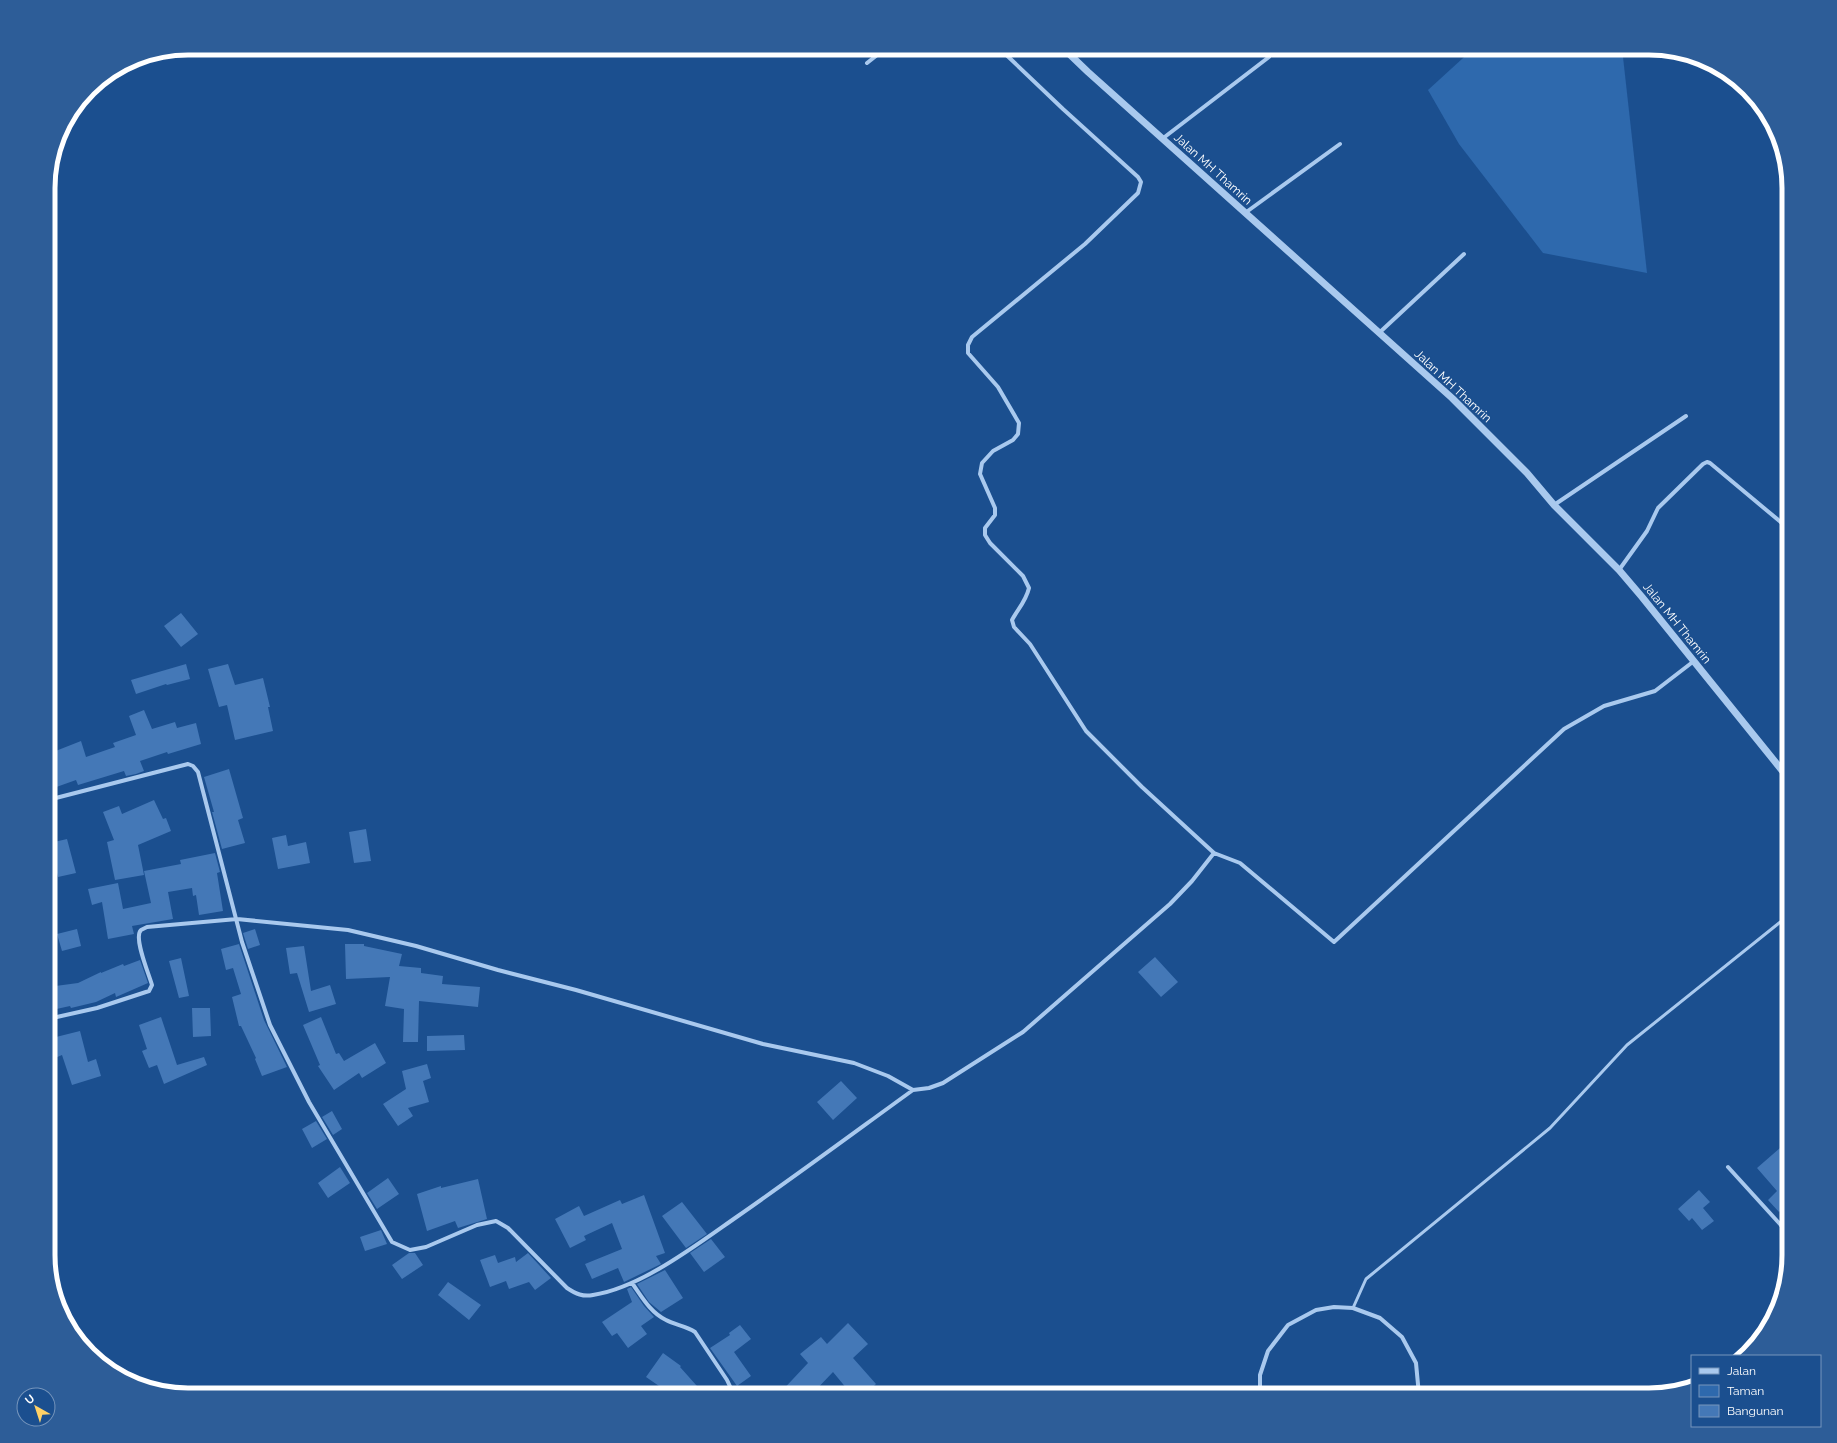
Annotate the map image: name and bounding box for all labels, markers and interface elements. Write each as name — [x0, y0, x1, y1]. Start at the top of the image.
street label: Jalan MH Thamrin — [1171, 130, 1255, 208]
street label: Jalan MH Thamrin — [1412, 347, 1494, 425]
street label: Jalan MH Thamrin — [1640, 580, 1714, 666]
legend — [1691, 1355, 1821, 1427]
text: Jalan — [1727, 1364, 1756, 1378]
text: Taman — [1727, 1384, 1764, 1398]
north arrow — [16, 1387, 56, 1427]
text: U — [23, 1392, 37, 1407]
text: Bangunan — [1727, 1404, 1784, 1418]

